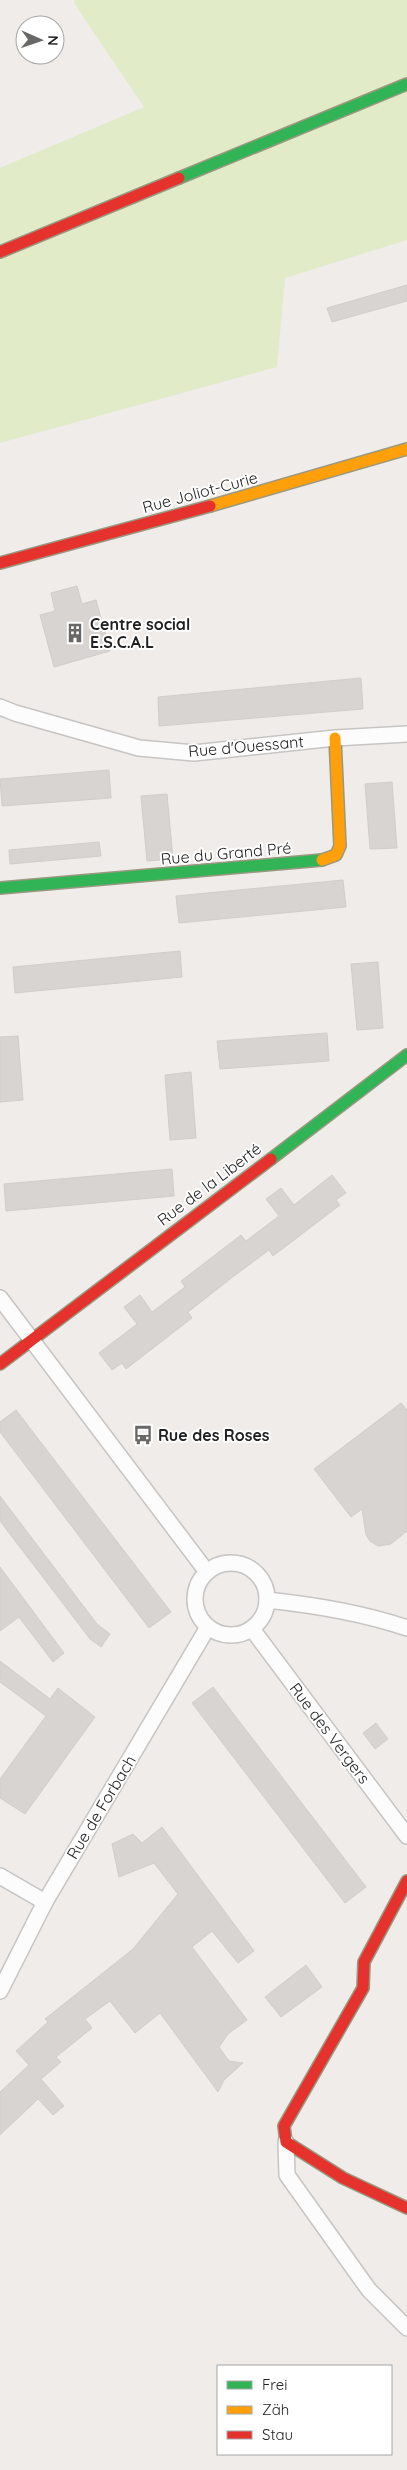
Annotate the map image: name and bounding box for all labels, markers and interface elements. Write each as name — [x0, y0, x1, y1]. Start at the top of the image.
north arrow — [15, 15, 65, 65]
text: N — [44, 35, 62, 46]
street label: Rue Joliot-Curie — [140, 467, 260, 517]
place label: Centre social E.S.C.A.L — [90, 614, 190, 652]
building icon: Centre social E.S.C.A.L — [64, 622, 86, 644]
street label: Rue d'Ouessant — [187, 731, 305, 761]
street label: Rue du Grand Pré — [160, 837, 292, 869]
street label: Rue de la Liberté — [153, 1138, 265, 1230]
bus stop icon: Rue des Roses — [132, 1424, 154, 1446]
place label: Rue des Roses — [158, 1425, 270, 1445]
street label: Rue des Vergers — [286, 1679, 374, 1787]
street label: Rue de Forbach — [62, 1751, 140, 1863]
legend — [217, 2365, 392, 2455]
text: Frei — [262, 2375, 288, 2394]
text: Zäh — [262, 2400, 289, 2419]
text: Stau — [262, 2425, 293, 2444]

